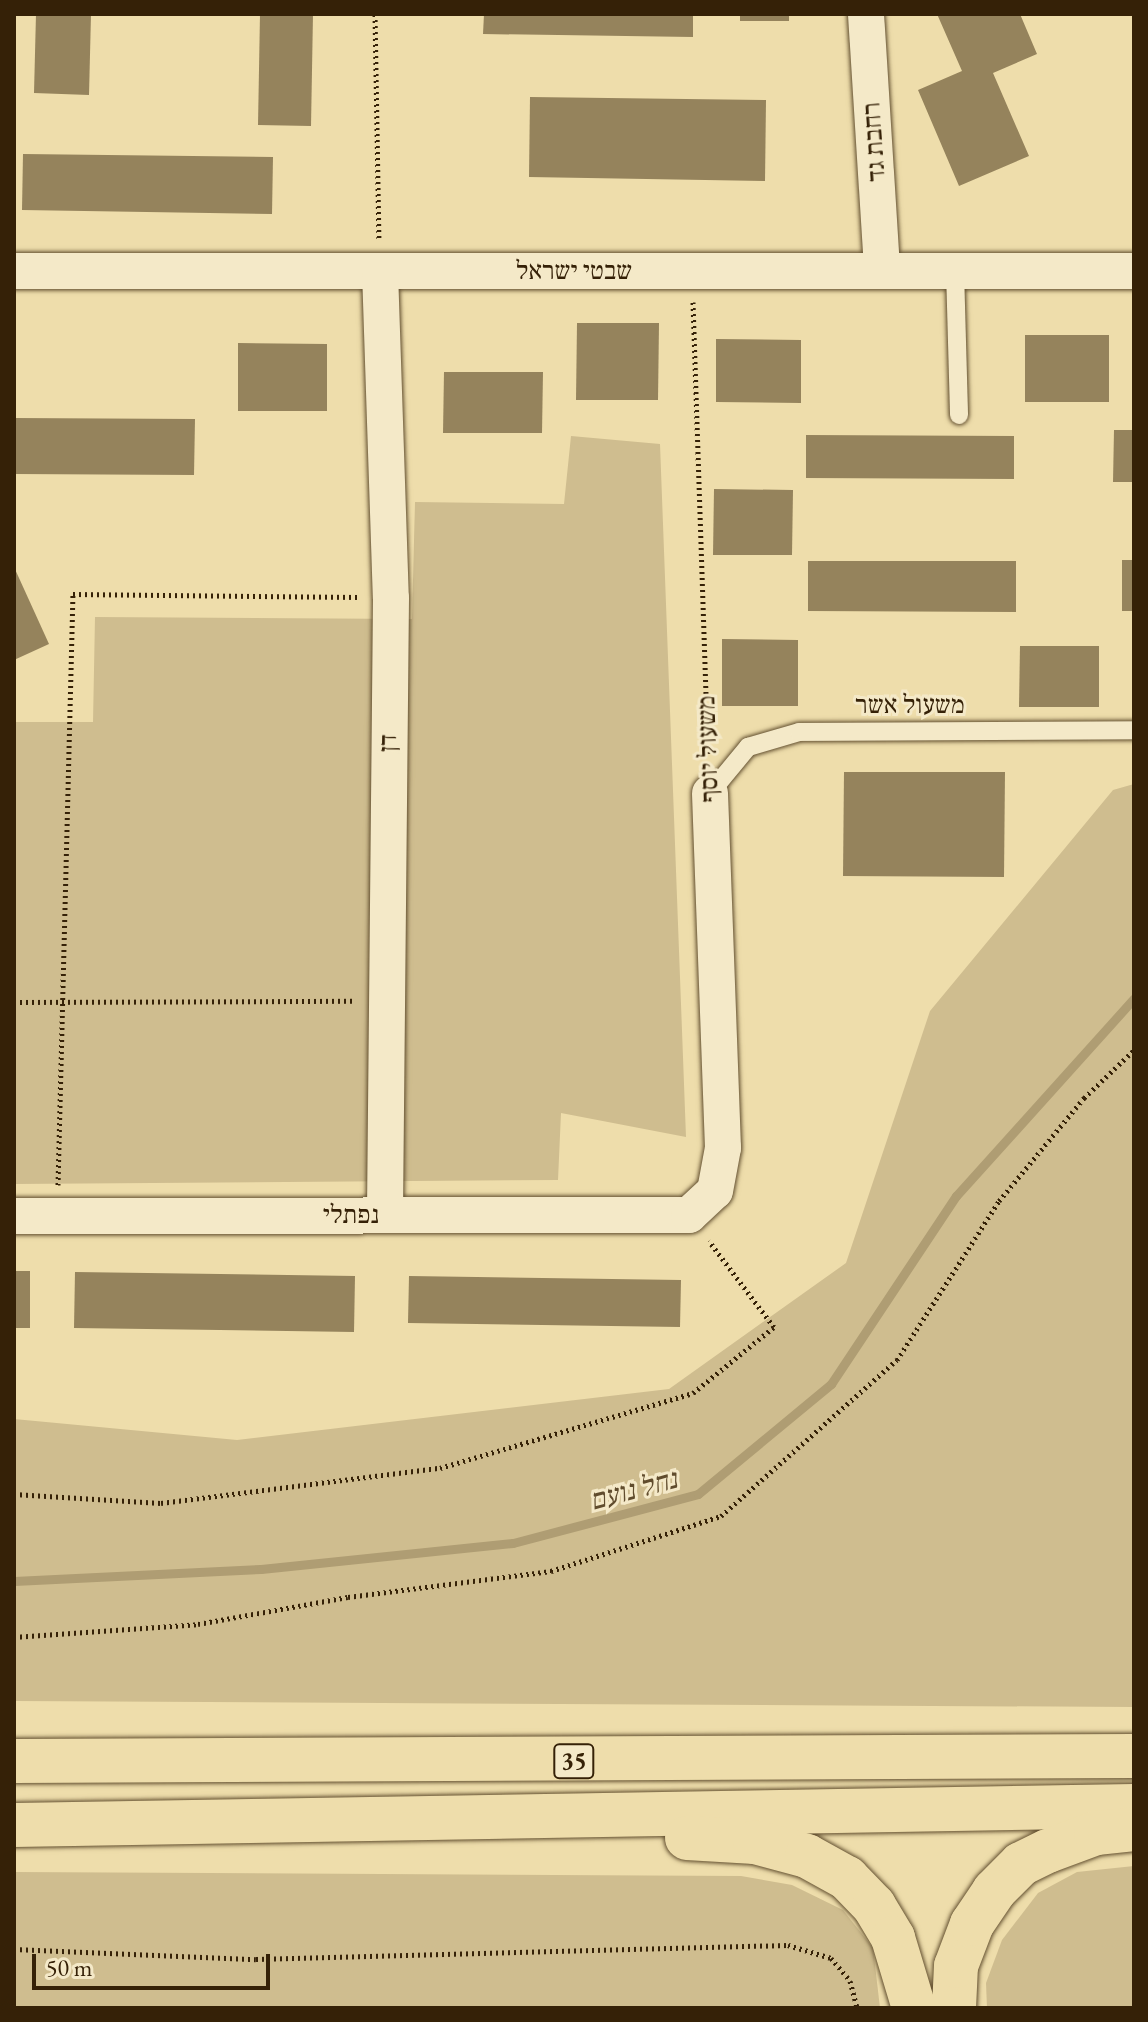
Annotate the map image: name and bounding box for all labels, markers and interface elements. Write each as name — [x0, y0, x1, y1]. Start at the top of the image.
street label: רחבת גד — [856, 101, 892, 183]
street label: שבטי ישראל — [516, 255, 632, 287]
street label: משעול אשר — [855, 689, 965, 721]
street label: משעול יוסף — [691, 695, 725, 803]
street label: דן — [372, 734, 404, 752]
street label: נפתלי — [323, 1199, 379, 1231]
water label: נחל נועם — [586, 1461, 680, 1517]
road number: 35 — [552, 1741, 596, 1781]
scale bar — [36, 1938, 274, 1988]
text: 50 m — [46, 1952, 93, 1983]

